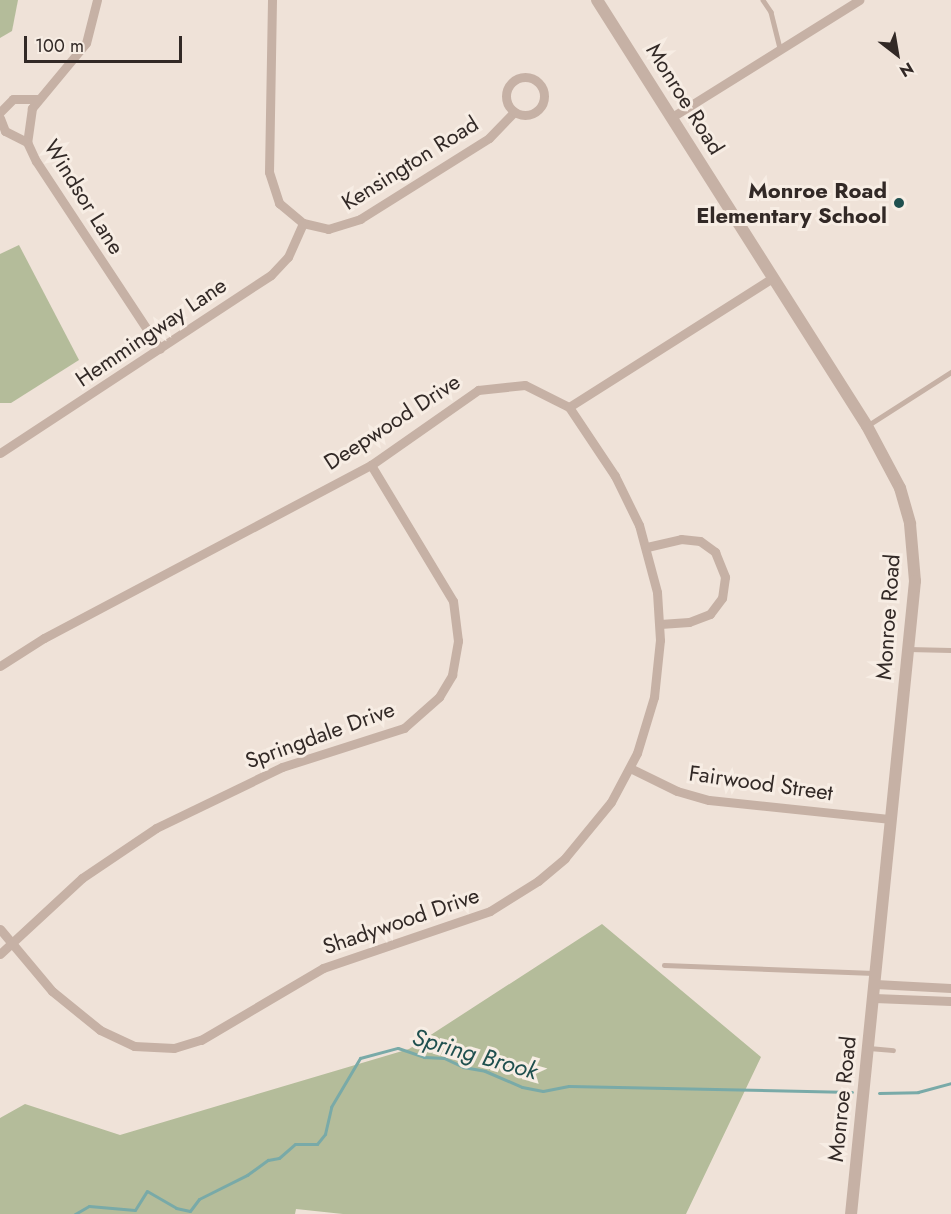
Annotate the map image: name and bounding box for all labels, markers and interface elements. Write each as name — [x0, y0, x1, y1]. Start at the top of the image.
scale bar — [27, 24, 184, 62]
north arrow — [867, 24, 927, 84]
text: 100 m — [35, 33, 84, 59]
street label: Monroe Road — [640, 39, 730, 159]
text: N — [895, 57, 918, 83]
street label: Kensington Road — [337, 110, 483, 216]
street label: Windsor Lane — [38, 135, 130, 259]
place label: Monroe Road Elementary School — [696, 177, 887, 228]
marker: Monroe Road Elementary School — [892, 196, 906, 210]
street label: Hemmingway Lane — [71, 272, 231, 392]
street label: Deepwood Drive — [319, 368, 465, 476]
street label: Monroe Road — [870, 553, 906, 681]
street label: Springdale Drive — [242, 696, 398, 774]
street label: Fairwood Street — [687, 760, 835, 806]
street label: Shadywood Drive — [319, 882, 483, 960]
water label: Spring Brook — [409, 1022, 541, 1086]
street label: Monroe Road — [822, 1035, 862, 1163]

